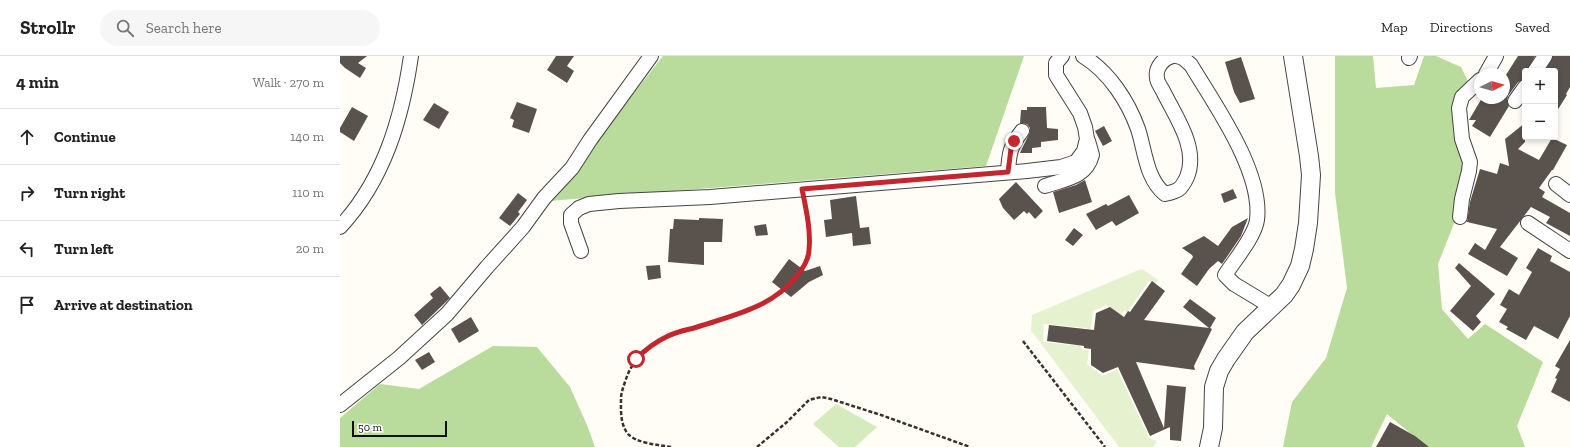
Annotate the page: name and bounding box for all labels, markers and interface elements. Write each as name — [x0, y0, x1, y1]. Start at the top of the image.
search box — [100, 10, 380, 46]
text: Strollr — [20, 16, 76, 39]
icon: search — [114, 17, 136, 39]
text: Search here — [146, 19, 222, 37]
text: Map — [1381, 19, 1408, 36]
text: Directions — [1430, 19, 1493, 36]
text: Saved — [1515, 19, 1550, 36]
north arrow — [1474, 68, 1510, 104]
map controls — [1522, 68, 1558, 140]
button: + — [1522, 68, 1558, 104]
text: 4 min — [16, 72, 59, 92]
text: Walk · 270 m — [253, 75, 324, 90]
button: − — [1522, 104, 1558, 140]
icon: ahead — [16, 126, 38, 148]
text: Continue — [54, 128, 116, 146]
text: 140 m — [290, 129, 324, 144]
route end — [1005, 132, 1023, 150]
icon: right — [16, 182, 38, 204]
text: Turn right — [54, 184, 125, 202]
text: 110 m — [292, 185, 324, 200]
icon: left — [16, 238, 38, 260]
text: Turn left — [54, 240, 114, 258]
text: 20 m — [296, 241, 324, 256]
icon: arrive — [16, 294, 38, 316]
text: Arrive at destination — [54, 296, 193, 314]
route start — [627, 350, 645, 368]
scale bar — [352, 419, 447, 438]
text: 50 m — [358, 421, 382, 434]

